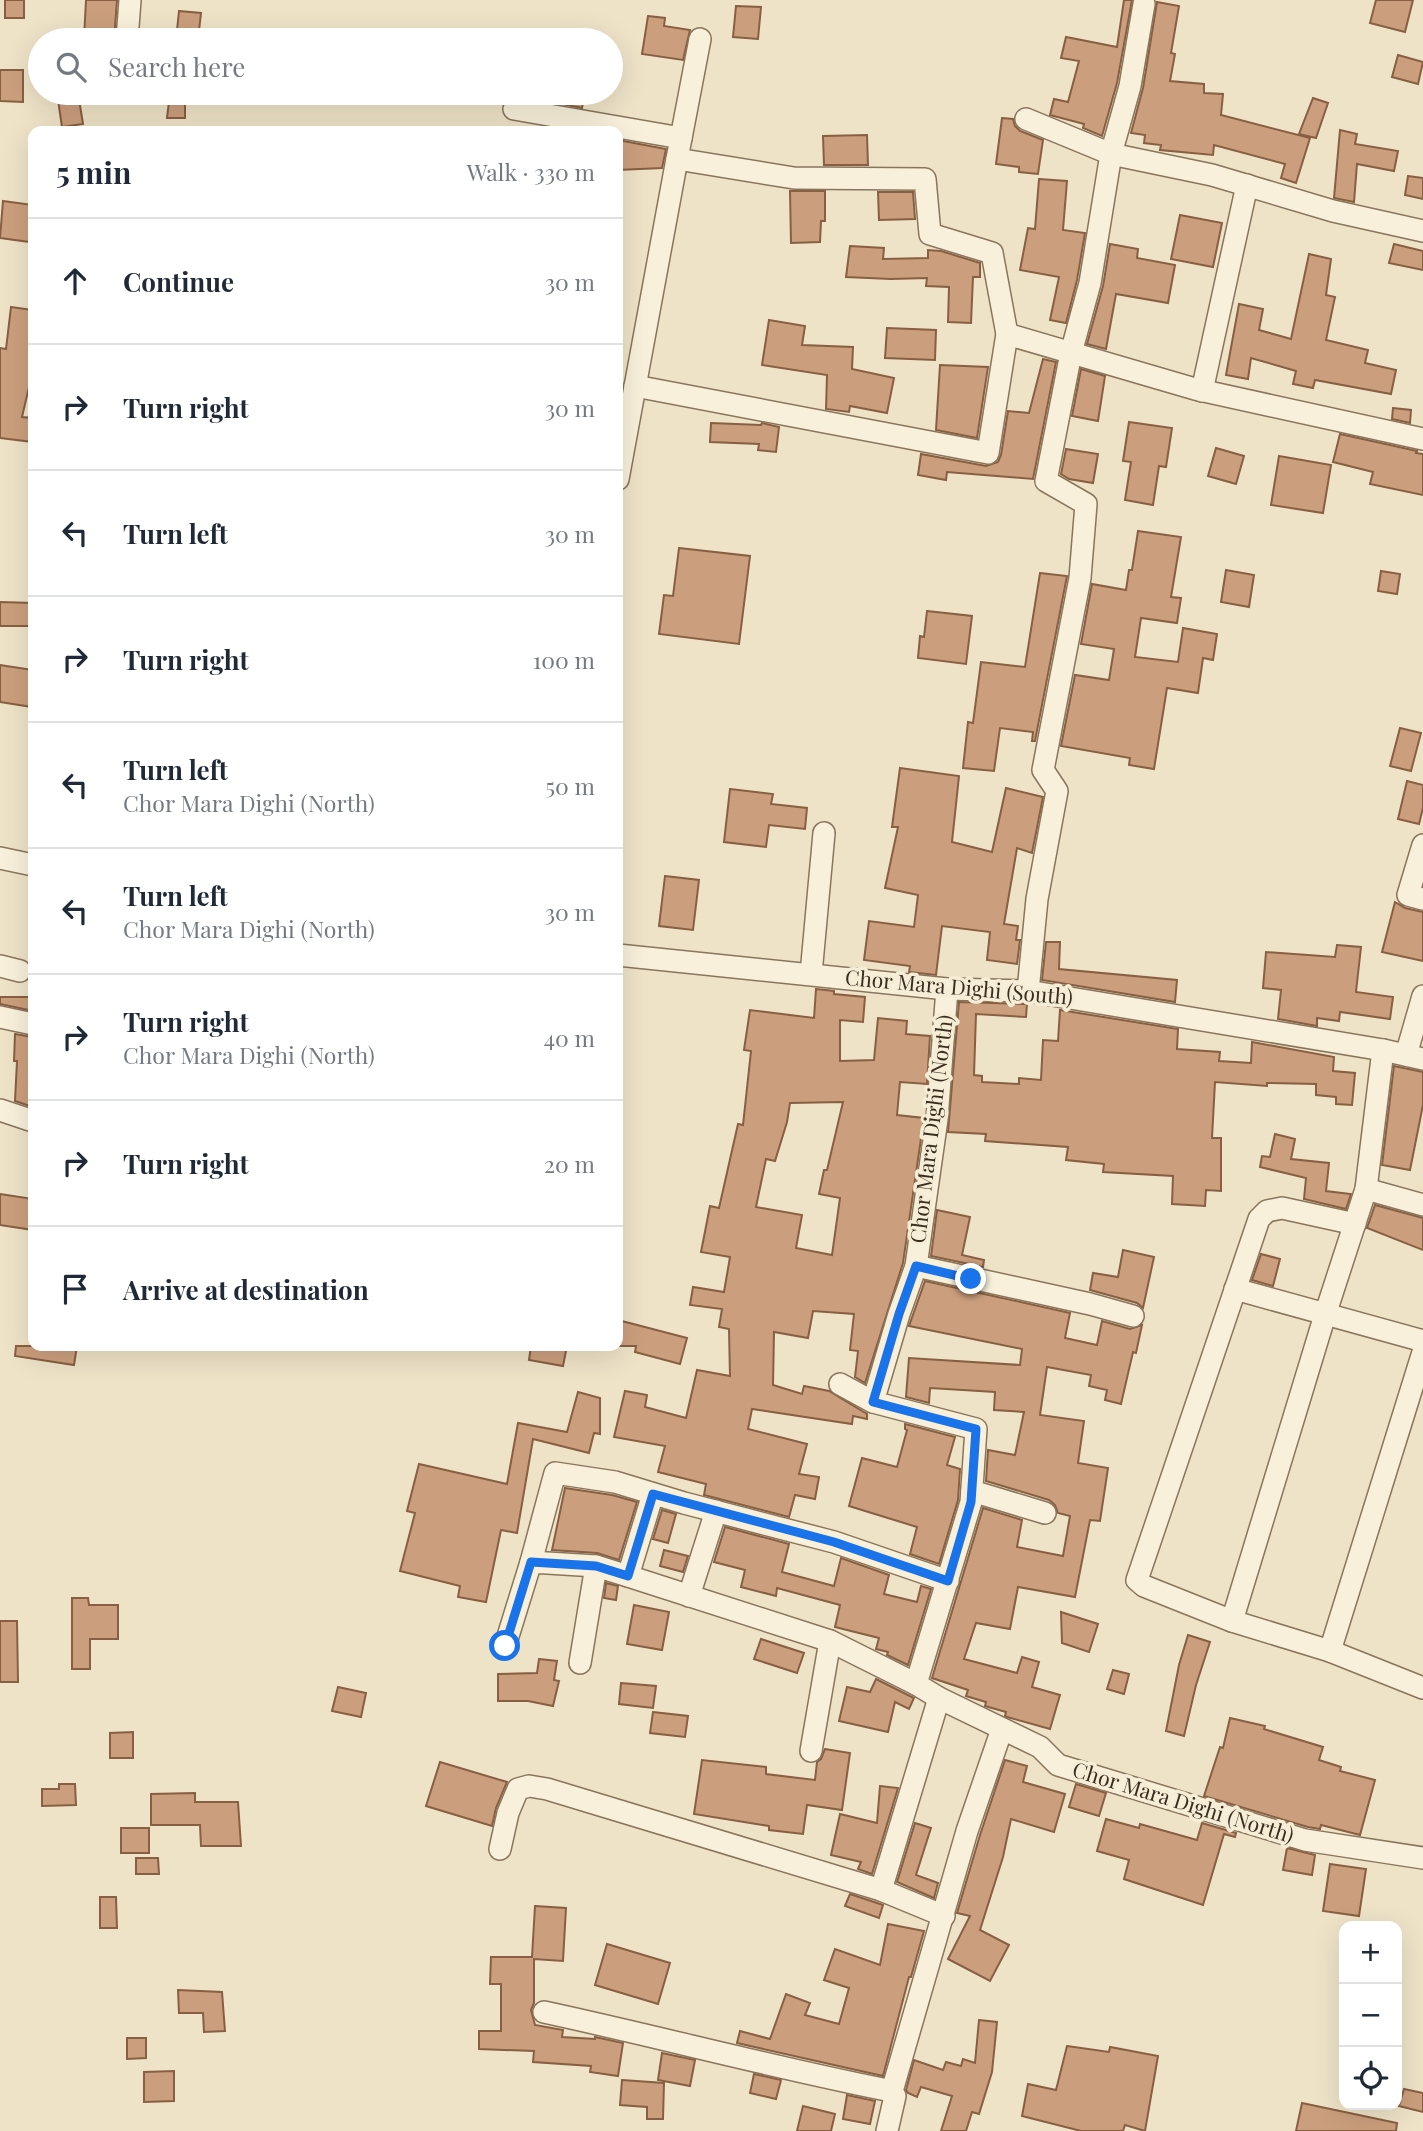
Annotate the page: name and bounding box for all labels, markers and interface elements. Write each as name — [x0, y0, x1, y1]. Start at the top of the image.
search box — [28, 28, 623, 105]
icon: search — [52, 48, 90, 86]
text: Search here — [108, 49, 245, 84]
text: 5 min — [56, 152, 131, 192]
text: Walk · 330 m — [467, 156, 595, 187]
icon: ahead — [56, 262, 94, 300]
text: Continue — [123, 264, 234, 299]
text: 30 m — [545, 266, 595, 297]
icon: right — [56, 388, 94, 426]
text: Turn right — [123, 390, 249, 425]
text: 30 m — [545, 392, 595, 423]
icon: left — [56, 514, 94, 552]
text: Turn left — [123, 516, 228, 551]
text: 30 m — [545, 518, 595, 549]
icon: right — [56, 640, 94, 678]
text: Turn right — [123, 642, 249, 677]
text: 100 m — [533, 644, 595, 675]
text: Turn left — [123, 752, 228, 787]
icon: left — [56, 766, 94, 804]
text: 50 m — [546, 770, 595, 801]
text: Chor Mara Dighi (North) — [123, 787, 375, 818]
text: Turn left — [123, 878, 228, 913]
icon: left — [56, 892, 94, 930]
text: 30 m — [545, 896, 595, 927]
text: Chor Mara Dighi (North) — [123, 913, 375, 944]
street label: Chor Mara Dighi (South) — [844, 962, 1074, 1010]
text: Turn right — [123, 1004, 249, 1039]
street label: Chor Mara Dighi (North) — [902, 1013, 958, 1245]
icon: right — [56, 1018, 94, 1056]
text: 40 m — [544, 1022, 595, 1053]
text: Chor Mara Dighi (North) — [123, 1039, 375, 1070]
icon: right — [56, 1144, 94, 1182]
text: Turn right — [123, 1146, 249, 1181]
text: 20 m — [544, 1148, 595, 1179]
route end — [955, 1263, 986, 1294]
icon: arrive — [56, 1270, 94, 1308]
text: Arrive at destination — [123, 1272, 369, 1307]
route start — [489, 1630, 520, 1661]
street label: Chor Mara Dighi (North) — [1070, 1754, 1298, 1848]
map controls — [1339, 1921, 1402, 2110]
button: + — [1339, 1921, 1402, 1984]
button: − — [1339, 1984, 1402, 2047]
button: locate — [1339, 2047, 1402, 2110]

